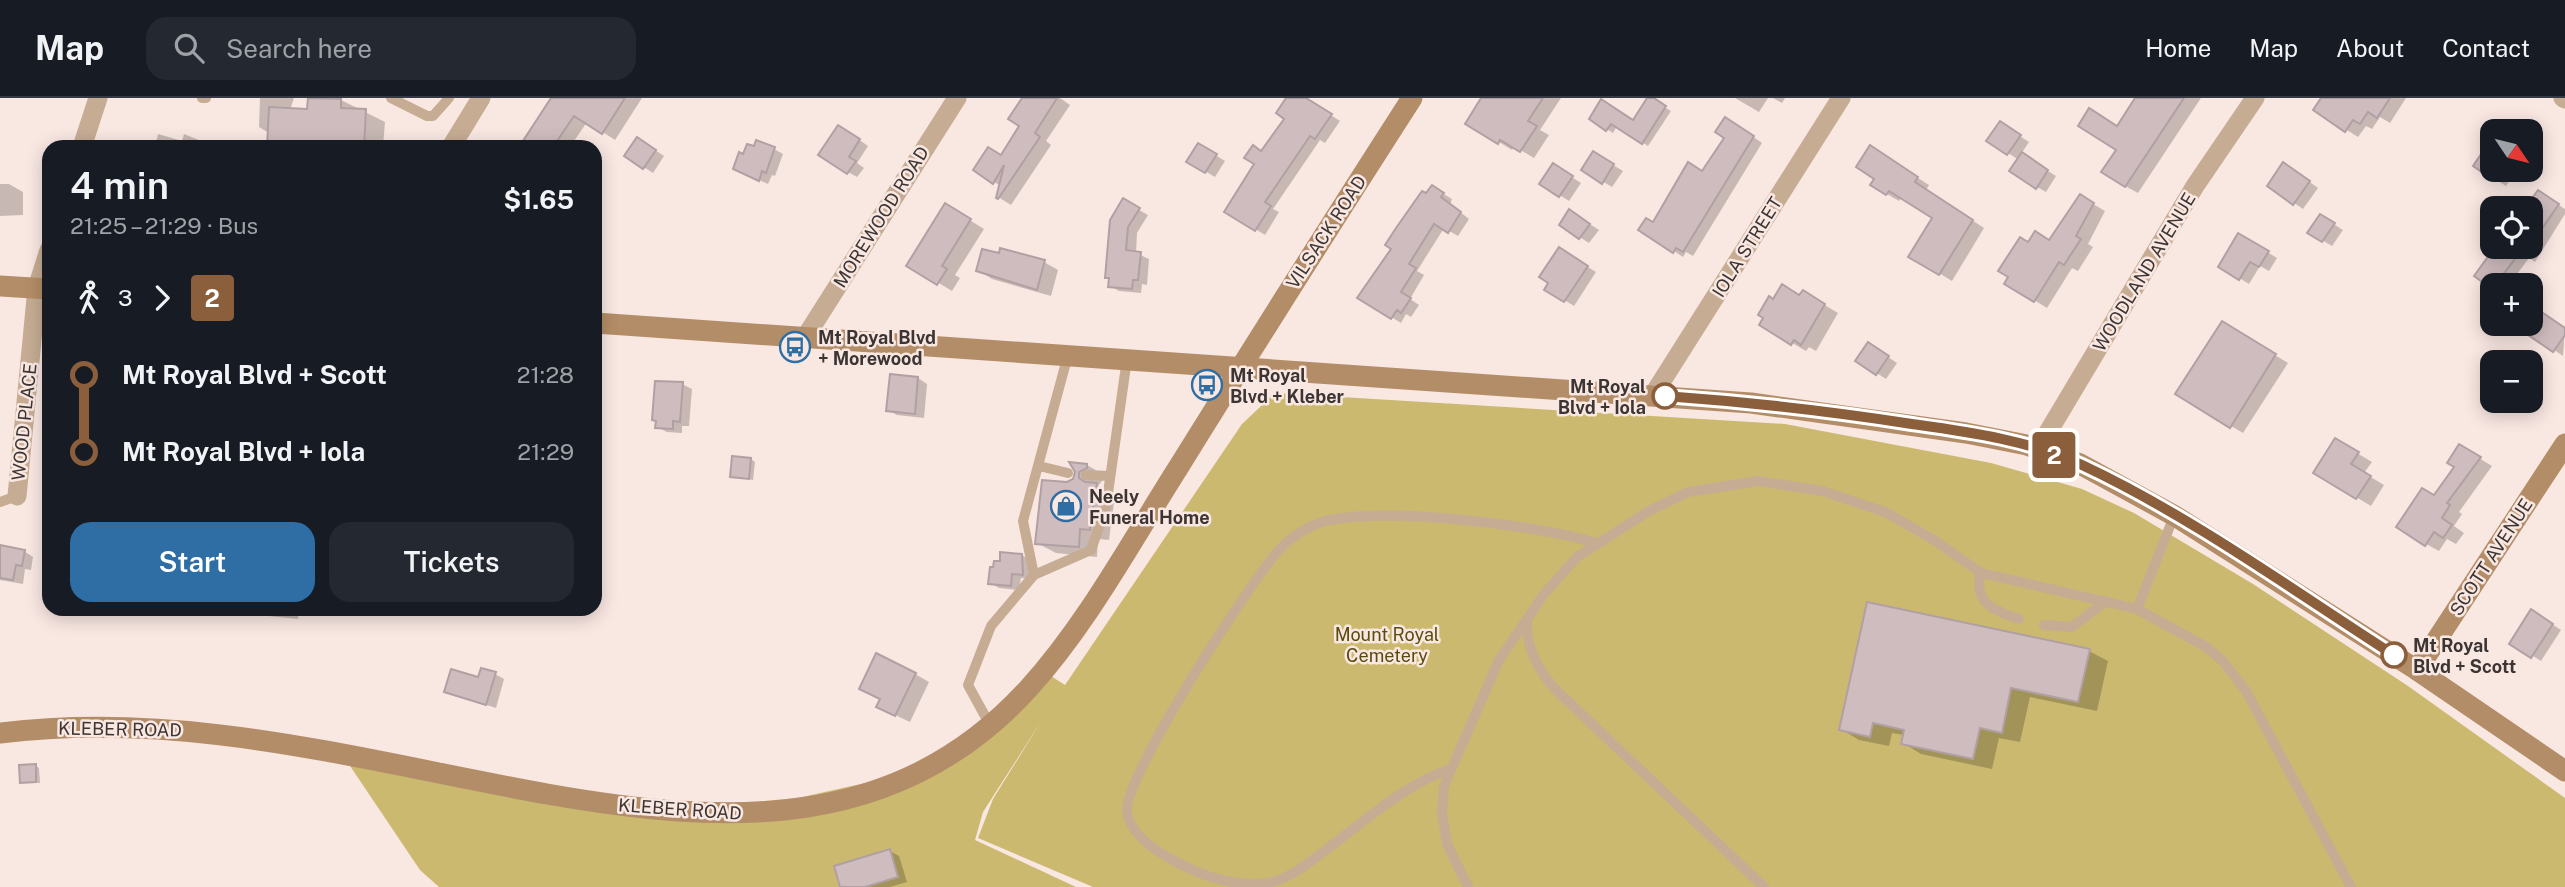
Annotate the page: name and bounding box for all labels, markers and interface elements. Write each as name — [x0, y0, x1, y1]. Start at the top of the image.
search box — [146, 17, 636, 80]
text: Map — [35, 29, 104, 67]
icon: search — [170, 29, 208, 67]
text: Search here — [226, 33, 372, 64]
text: Home — [2145, 34, 2211, 62]
text: Map — [2249, 34, 2298, 62]
text: About — [2336, 34, 2404, 62]
text: Contact — [2442, 34, 2530, 62]
north arrow — [2480, 119, 2543, 182]
map controls — [2480, 119, 2543, 413]
street label: MOREWOOD ROAD — [829, 143, 933, 291]
text: 4 min — [70, 163, 169, 208]
street label: VILSACK ROAD — [1282, 171, 1370, 293]
text: $1.65 — [503, 184, 574, 215]
street label: WOODLAND AVENUE — [2088, 189, 2200, 355]
street label: IOLA STREET — [1708, 193, 1786, 301]
button: locate — [2480, 196, 2543, 259]
text: 21:25 – 21:29 · Bus — [70, 212, 258, 239]
button: + — [2480, 273, 2543, 336]
icon: walk — [70, 279, 108, 317]
icon: forward — [143, 279, 181, 317]
text: 3 — [118, 284, 133, 311]
text: 2 — [205, 284, 220, 312]
place label: Mt Royal Blvd + Morewood — [818, 327, 936, 369]
bus stop icon: Mt Royal Blvd + Morewood — [778, 330, 812, 364]
button: − — [2480, 350, 2543, 413]
text: Mt Royal Blvd + Scott — [122, 359, 387, 390]
text: 21:28 — [517, 361, 574, 388]
street label: WOOD PLACE — [7, 362, 41, 482]
place label: Mt Royal Blvd + Kleber — [1230, 365, 1345, 407]
bus stop icon: Mt Royal Blvd + Kleber — [1190, 368, 1224, 402]
place label: Mt Royal Blvd + Iola — [1558, 376, 1646, 418]
marker: Mt Royal Blvd + Iola — [1652, 383, 1678, 409]
line badge: 2 — [2031, 432, 2077, 478]
text: Mt Royal Blvd + Iola — [122, 436, 365, 467]
text: 21:29 — [517, 438, 574, 465]
text: 2 — [2046, 441, 2062, 469]
place label: Neely Funeral Home — [1089, 486, 1210, 528]
shop icon: Neely Funeral Home — [1049, 489, 1083, 523]
street label: SCOTT AVENUE — [2445, 495, 2537, 619]
button: Start — [70, 522, 315, 602]
button: Tickets — [329, 522, 574, 602]
park label: Mount Royal Cemetery — [1335, 624, 1439, 666]
place label: Mt Royal Blvd + Scott — [2413, 635, 2516, 677]
marker: Mt Royal Blvd + Scott — [2381, 642, 2407, 668]
street label: KLEBER ROAD — [58, 717, 182, 741]
street label: KLEBER ROAD — [617, 794, 743, 824]

